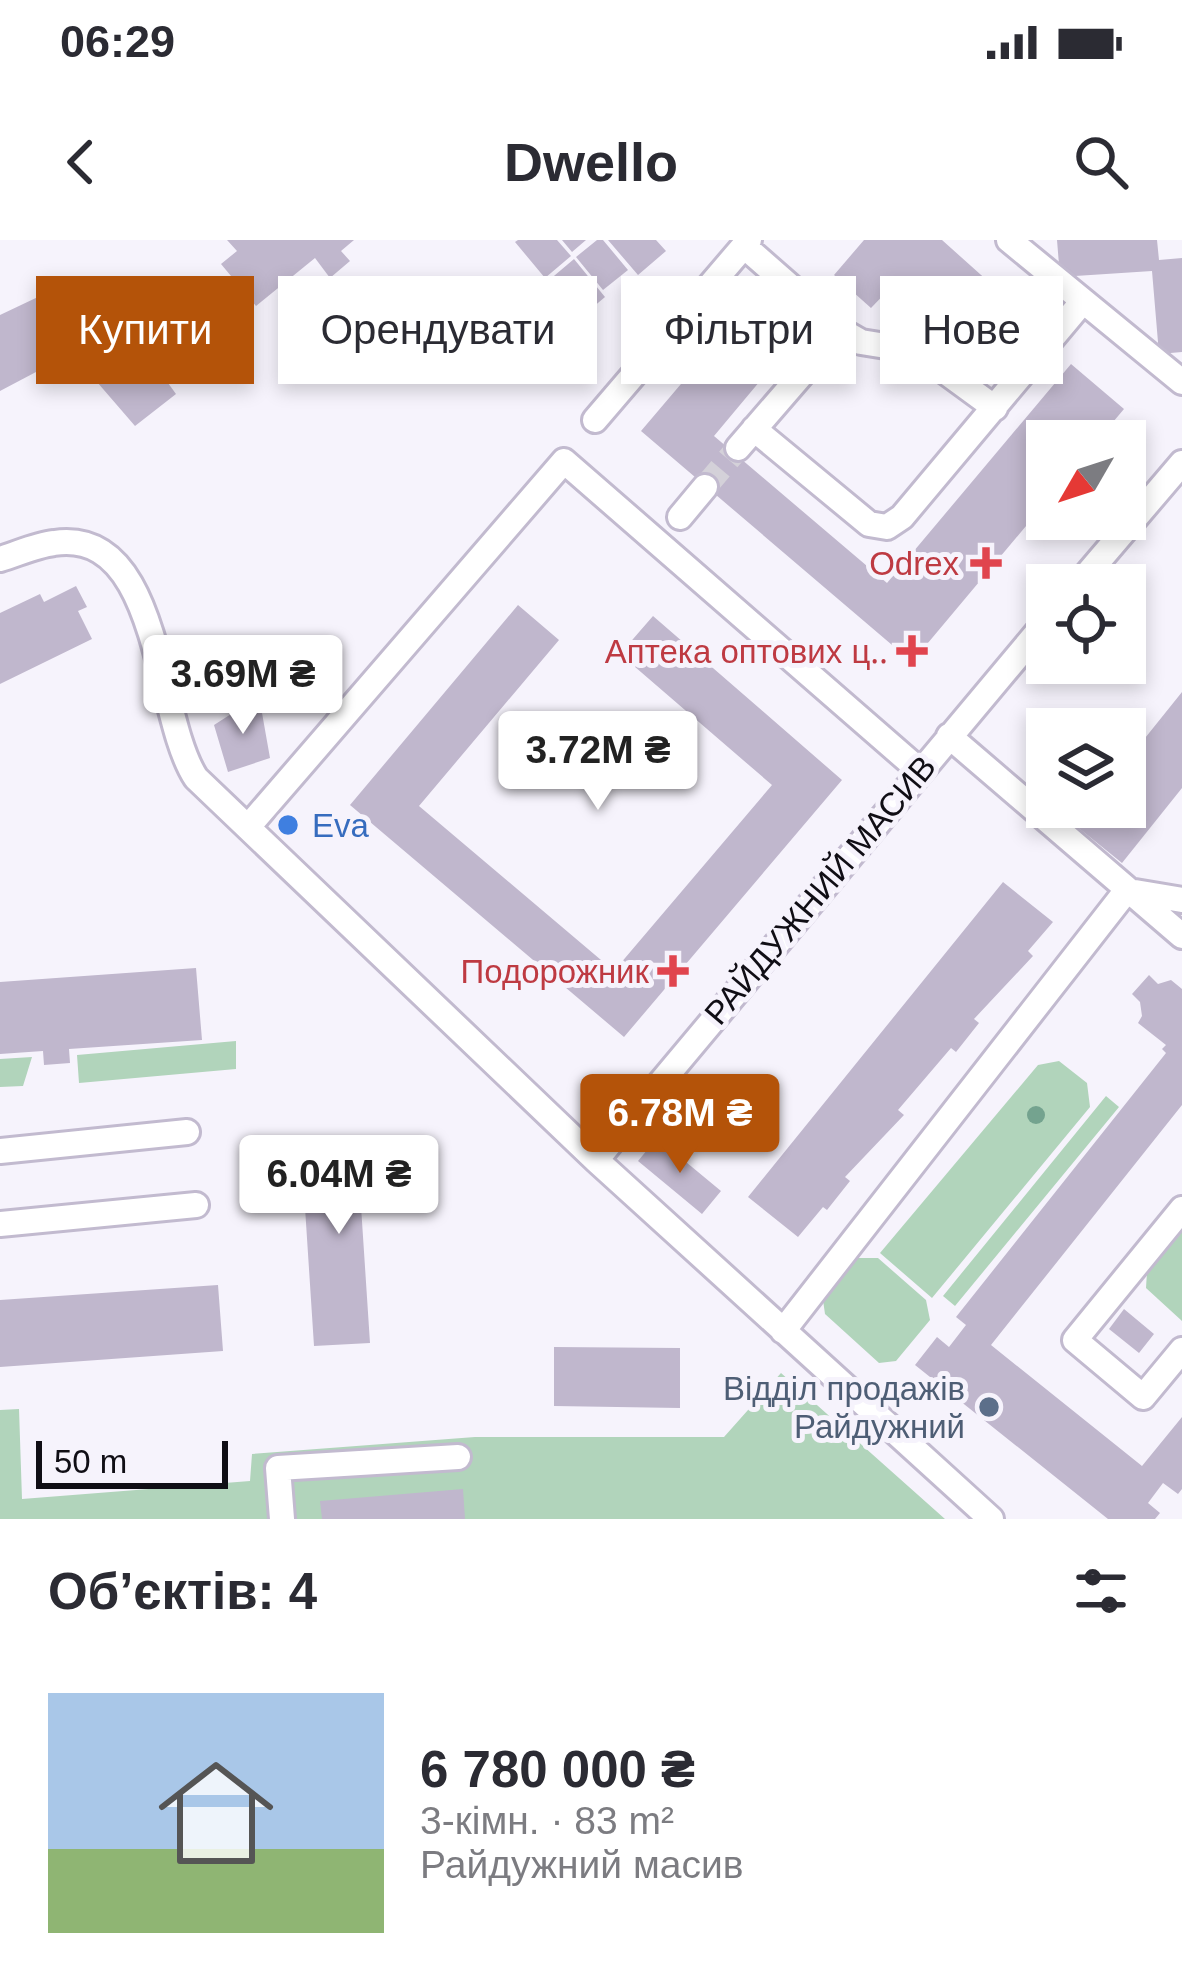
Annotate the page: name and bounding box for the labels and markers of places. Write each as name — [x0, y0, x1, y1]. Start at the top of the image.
place label: Odrex — [869, 545, 959, 582]
marker: Odrex — [970, 547, 1002, 579]
place label: Аптека оптових ц‥ — [605, 633, 888, 670]
pin: 3.69M ₴ — [132, 635, 354, 737]
marker: Аптека оптових ц‥ — [899, 638, 925, 664]
pin: 3.72M ₴ — [487, 711, 709, 813]
place label: Eva — [312, 807, 370, 844]
marker: Eva — [275, 812, 301, 838]
place label: Подорожник — [461, 953, 650, 990]
marker: Подорожник — [660, 958, 686, 984]
pin: 6.78M ₴ — [569, 1074, 791, 1176]
pin: 6.04M ₴ — [228, 1135, 450, 1237]
place label: Відділ продажів Райдужний — [723, 1370, 965, 1445]
marker: Відділ продажів Райдужний — [976, 1394, 1002, 1420]

